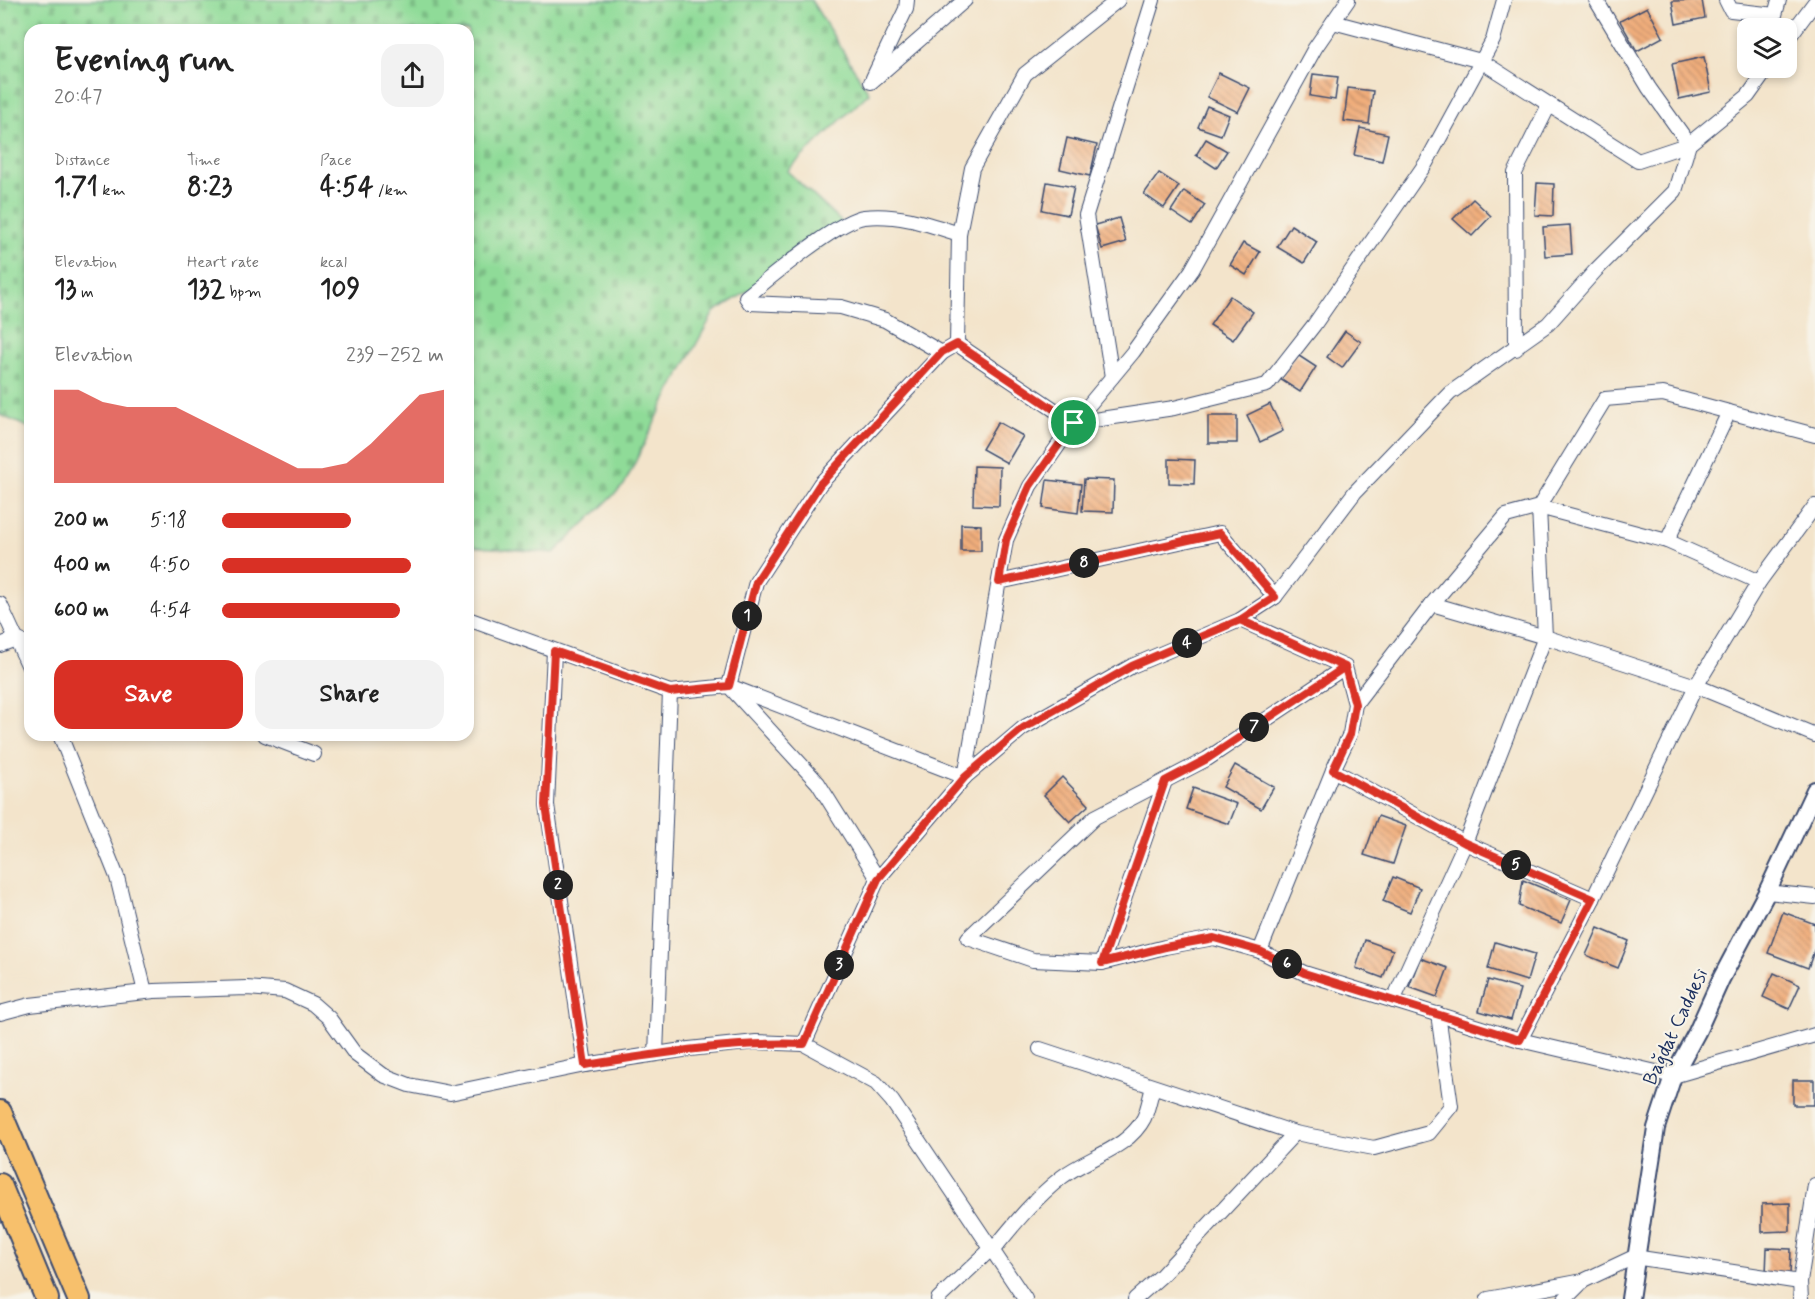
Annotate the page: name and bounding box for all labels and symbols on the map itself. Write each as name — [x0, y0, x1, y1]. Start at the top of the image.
pin — [1048, 397, 1099, 448]
pin: 8 — [1069, 548, 1099, 578]
pin: 1 — [732, 601, 762, 631]
pin: 4 — [1172, 628, 1202, 658]
pin: 7 — [1239, 712, 1269, 742]
pin: 5 — [1501, 850, 1531, 880]
pin: 2 — [543, 870, 573, 900]
pin: 6 — [1272, 949, 1302, 979]
pin: 3 — [824, 950, 854, 980]
street label: Bağdat Caddesi — [1637, 964, 1715, 1090]

